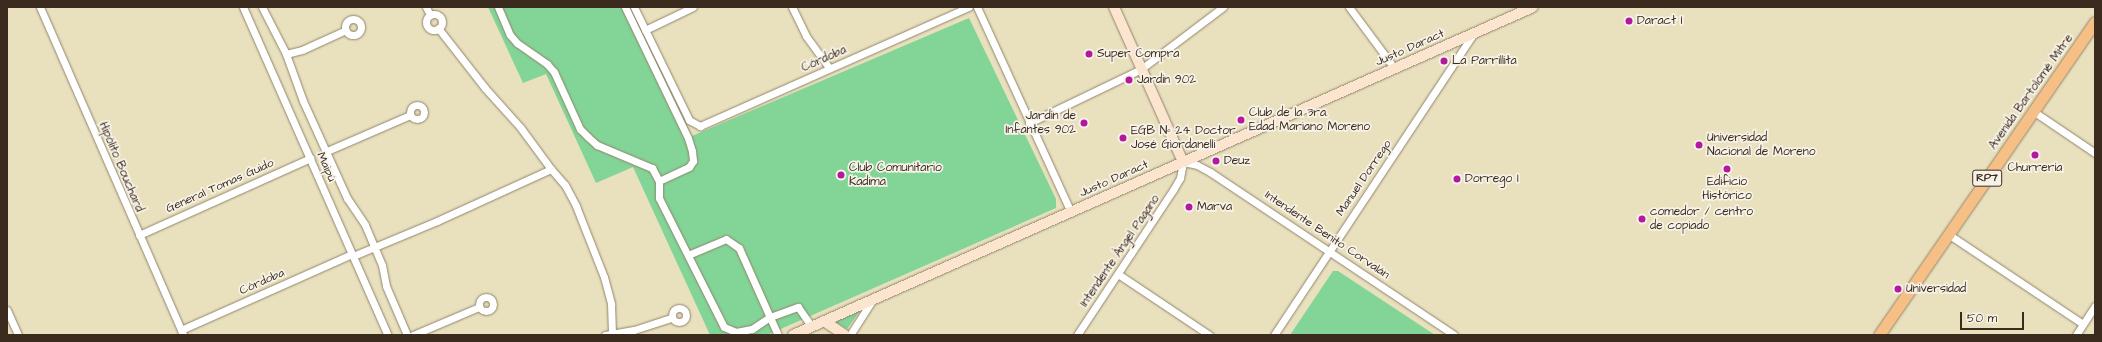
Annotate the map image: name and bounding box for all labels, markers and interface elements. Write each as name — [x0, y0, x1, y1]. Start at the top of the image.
place label: Daract I — [1637, 14, 1683, 28]
marker: Daract I — [1624, 16, 1634, 26]
street label: Justo Daract — [1373, 26, 1447, 70]
street label: Avenida Bartolomé Mitre — [1986, 32, 2076, 152]
street label: Córdoba — [799, 43, 849, 75]
place label: Super Compra — [1097, 47, 1179, 61]
marker: Super Compra — [1084, 49, 1094, 59]
place label: La Parrillita — [1452, 54, 1517, 68]
marker: La Parrillita — [1439, 56, 1449, 66]
place label: Jardín 902 — [1137, 73, 1196, 87]
marker: Jardín 902 — [1124, 75, 1134, 85]
place label: Club de la 3ra. Edad Mariano Moreno — [1249, 106, 1370, 134]
place label: Jardín de Infantes 902 — [1006, 109, 1076, 137]
marker: Club de la 3ra. Edad Mariano Moreno — [1236, 115, 1246, 125]
marker: Jardín de Infantes 902 — [1079, 118, 1089, 128]
street label: Hipólito Bouchard — [96, 120, 146, 214]
place label: EGB Nº 24 Doctor José Giordanelli — [1131, 124, 1236, 152]
place label: Universidad Nacional de Moreno — [1707, 131, 1816, 159]
marker: EGB Nº 24 Doctor José Giordanelli — [1118, 133, 1128, 143]
street label: Manuel Dorrego — [1333, 137, 1395, 219]
marker: Universidad Nacional de Moreno — [1694, 140, 1704, 150]
street label: Maipú — [313, 150, 339, 184]
marker: Churrería — [2030, 150, 2040, 160]
place label: Deuz — [1224, 154, 1250, 168]
street label: General Tomas Guido — [164, 156, 276, 216]
marker: Deuz — [1211, 156, 1221, 166]
street label: Justo Daract — [1077, 157, 1151, 201]
place label: Club Comunitario Kadima — [849, 161, 942, 189]
place label: Churrería — [2008, 161, 2062, 175]
marker: Edificio Histórico — [1722, 164, 1732, 174]
road number: RP7 — [1972, 169, 2002, 187]
marker: Club Comunitario Kadima — [836, 170, 846, 180]
place label: Dorrego I — [1465, 172, 1519, 186]
marker: Dorrego I — [1452, 174, 1462, 184]
place label: Edificio Histórico — [1702, 175, 1752, 203]
street label: Intendente Benito Corvalán — [1262, 188, 1392, 282]
street label: Intendente Ángel Pagano — [1077, 192, 1163, 310]
place label: Marva — [1197, 200, 1232, 214]
marker: Marva — [1184, 202, 1194, 212]
place label: comedor / centro de copiado — [1650, 205, 1753, 233]
marker: comedor / centro de copiado — [1637, 214, 1647, 224]
street label: Córdoba — [237, 266, 287, 298]
place label: Universidad — [1906, 282, 1966, 296]
marker: Universidad — [1893, 284, 1903, 294]
scale bar — [1962, 304, 2026, 330]
text: 50 m — [1967, 310, 1997, 327]

